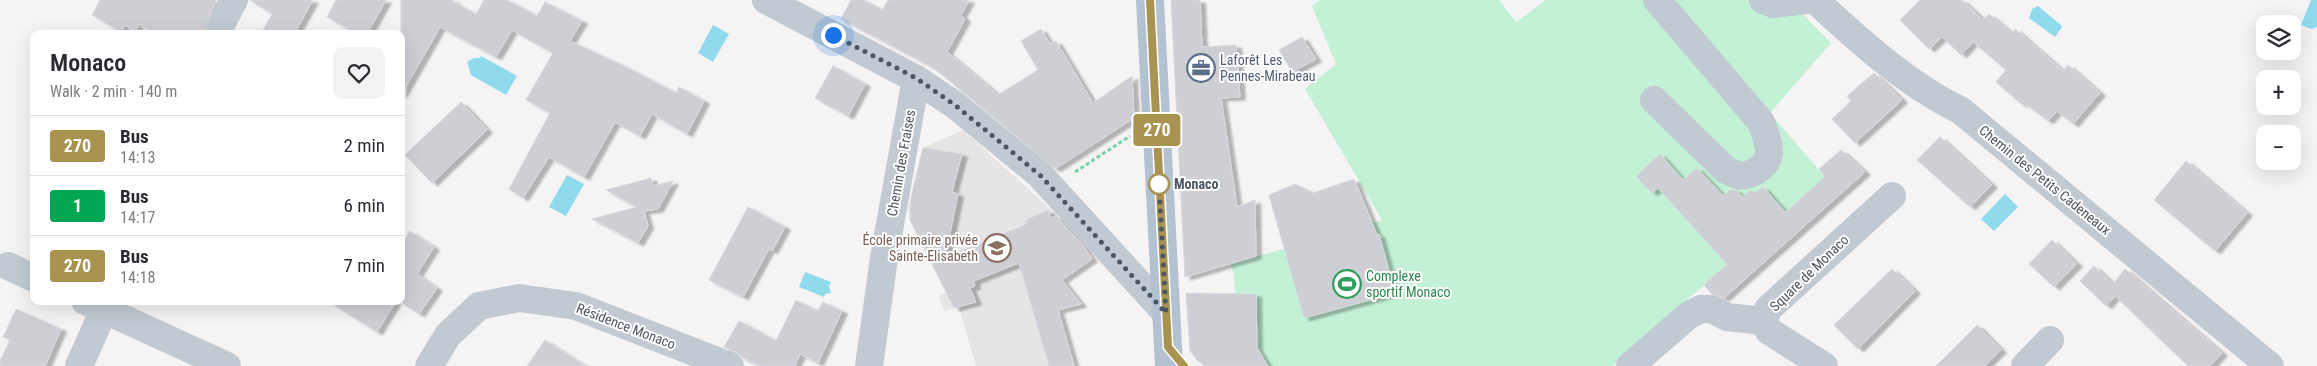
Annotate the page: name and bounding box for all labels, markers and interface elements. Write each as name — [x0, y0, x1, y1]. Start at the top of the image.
map controls — [2256, 15, 2301, 170]
button: layers — [2256, 15, 2301, 60]
your location — [821, 23, 846, 48]
button: heart — [333, 47, 385, 99]
text: Monaco — [50, 49, 126, 77]
place label: Laforêt Les Pennes-Mirabeau — [1220, 52, 1316, 84]
office icon: Laforêt Les Pennes-Mirabeau — [1186, 53, 1216, 83]
button: + — [2256, 70, 2301, 115]
text: Walk · 2 min · 140 m — [50, 82, 177, 101]
street label: Chemin des Fraises — [884, 108, 918, 218]
line badge: 270 — [1128, 114, 1186, 146]
text: 270 — [1143, 119, 1171, 140]
street label: Chemin des Petits Cadeneaux — [1976, 122, 2114, 238]
text: Bus — [120, 125, 149, 148]
button: − — [2256, 125, 2301, 170]
text: 2 min — [343, 134, 385, 157]
text: 270 — [64, 135, 91, 156]
text: 14:13 — [120, 148, 155, 167]
marker: Monaco — [1148, 173, 1170, 195]
place label: Monaco — [1174, 176, 1219, 192]
text: Bus — [120, 185, 149, 208]
text: 6 min — [343, 194, 385, 217]
text: 1 — [73, 195, 82, 216]
text: 14:17 — [120, 208, 155, 227]
place label: École primaire privée Sainte-Elisabeth — [863, 231, 978, 264]
street label: Square de Monaco — [1766, 231, 1852, 315]
school or university icon: École primaire privée Sainte-Elisabeth — [982, 233, 1012, 263]
text: Bus — [120, 245, 149, 268]
text: 7 min — [343, 254, 385, 277]
text: 270 — [64, 255, 91, 276]
text: 14:18 — [120, 268, 155, 287]
place label: Complexe sportif Monaco — [1366, 268, 1451, 300]
sports icon: Complexe sportif Monaco — [1332, 269, 1362, 299]
street label: Résidence Monaco — [574, 300, 678, 352]

